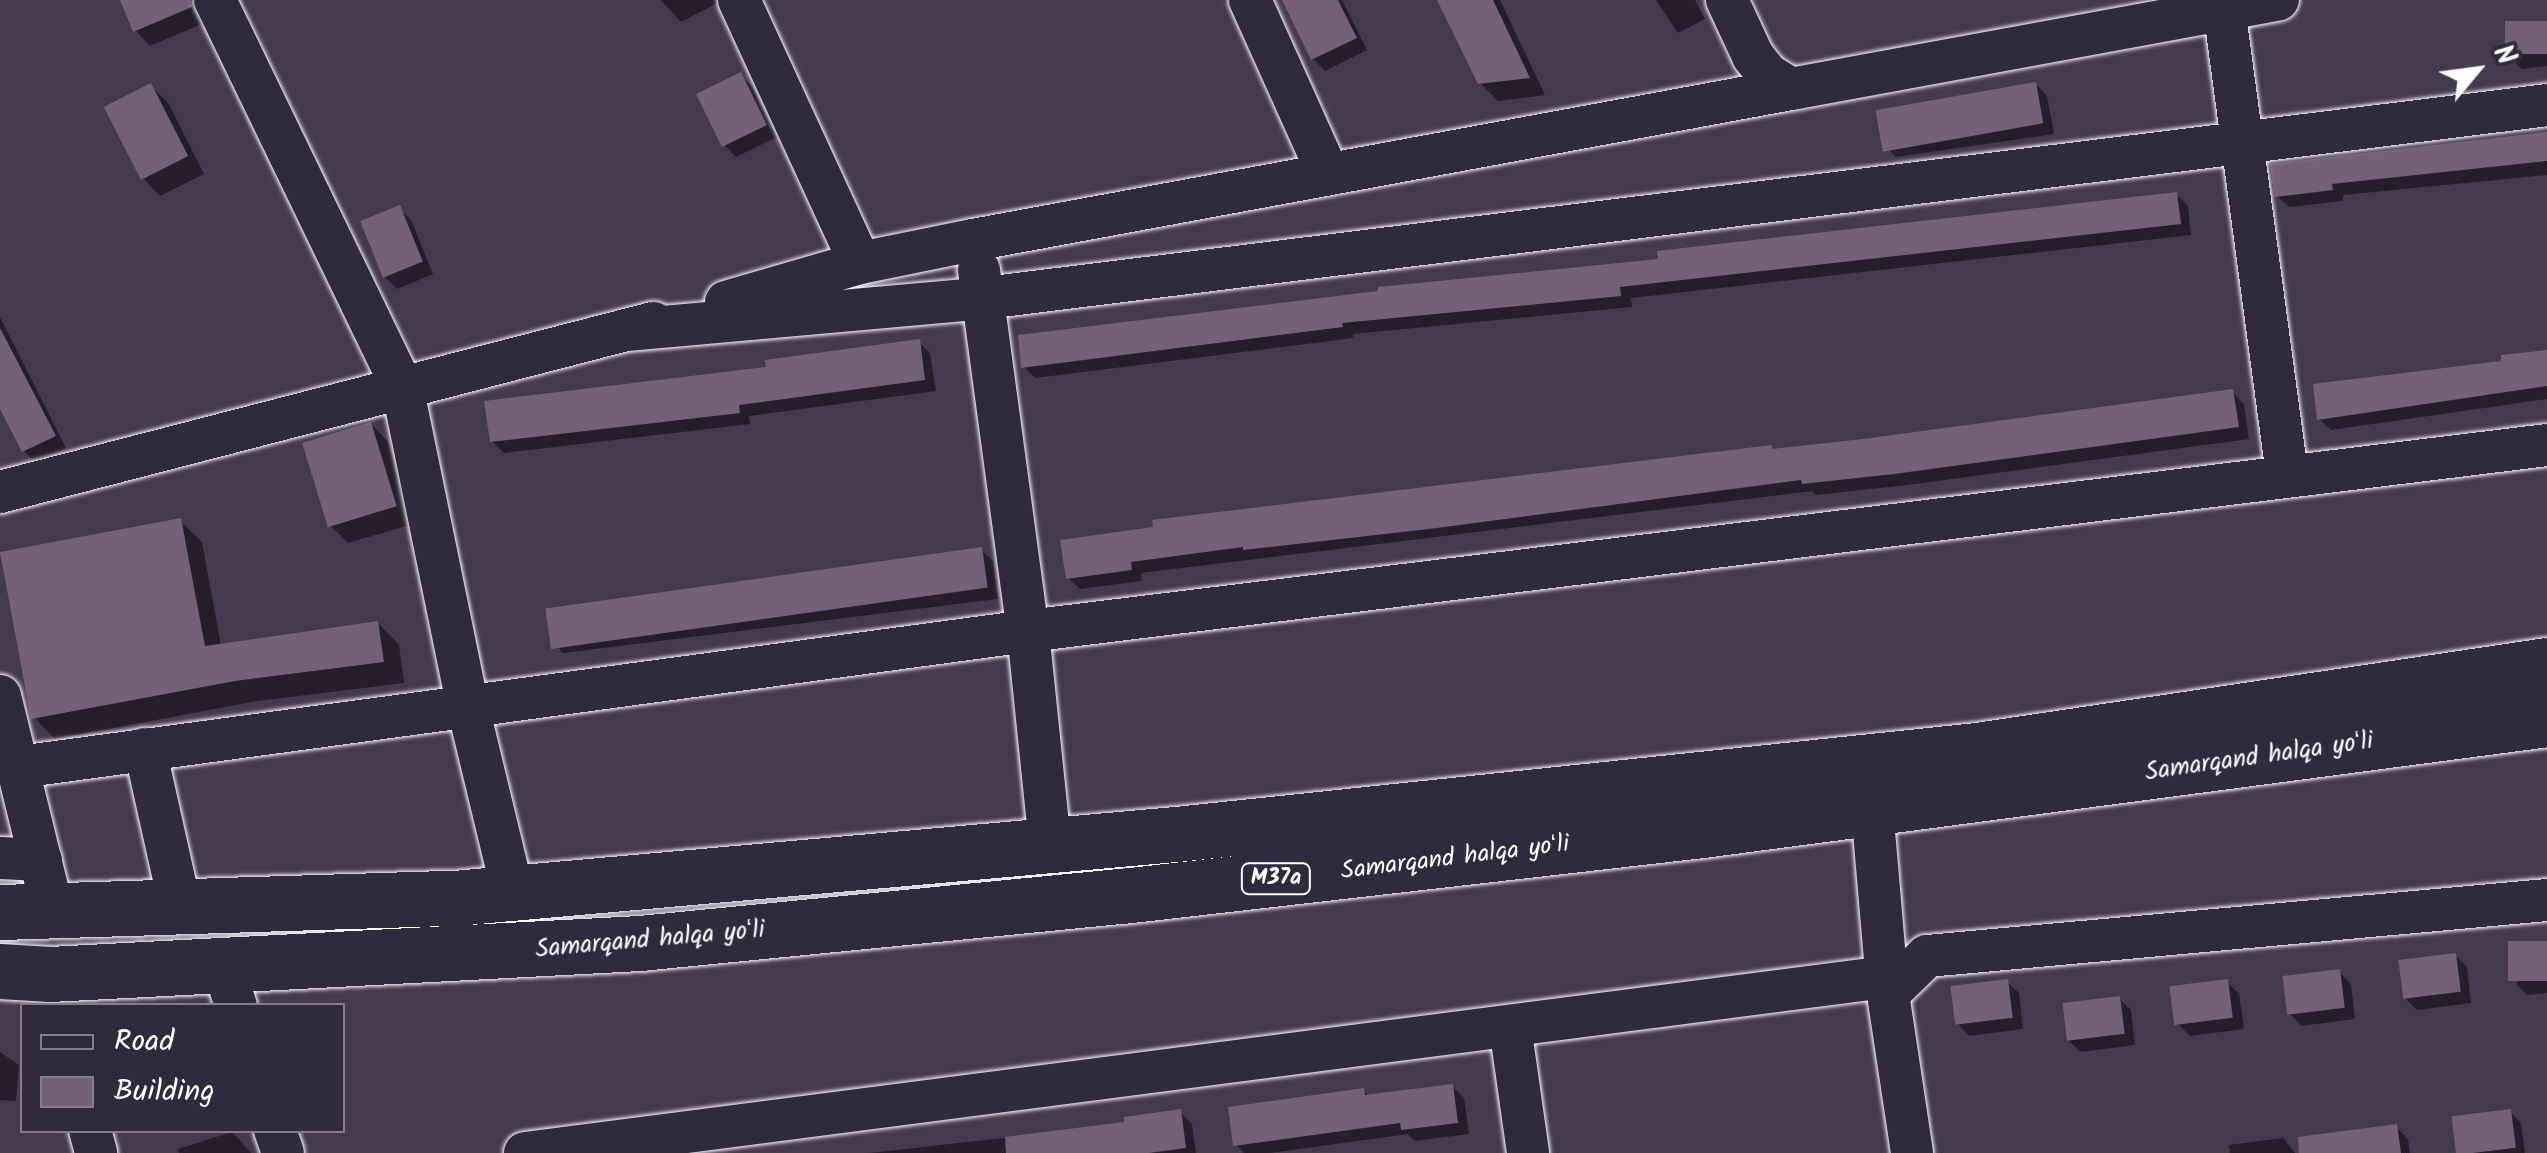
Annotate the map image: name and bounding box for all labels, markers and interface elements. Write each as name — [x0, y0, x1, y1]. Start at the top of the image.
north arrow — [2427, 20, 2527, 120]
text: N — [2480, 37, 2528, 74]
street label: Samarqand halqa yoʻli — [2143, 726, 2375, 788]
street label: Samarqand halqa yoʻli — [1339, 829, 1571, 887]
road number: M37a — [1238, 862, 1314, 896]
street label: Samarqand halqa yoʻli — [534, 915, 766, 965]
legend — [20, 1003, 345, 1133]
text: Road — [114, 1018, 174, 1066]
text: Building — [114, 1068, 214, 1116]

